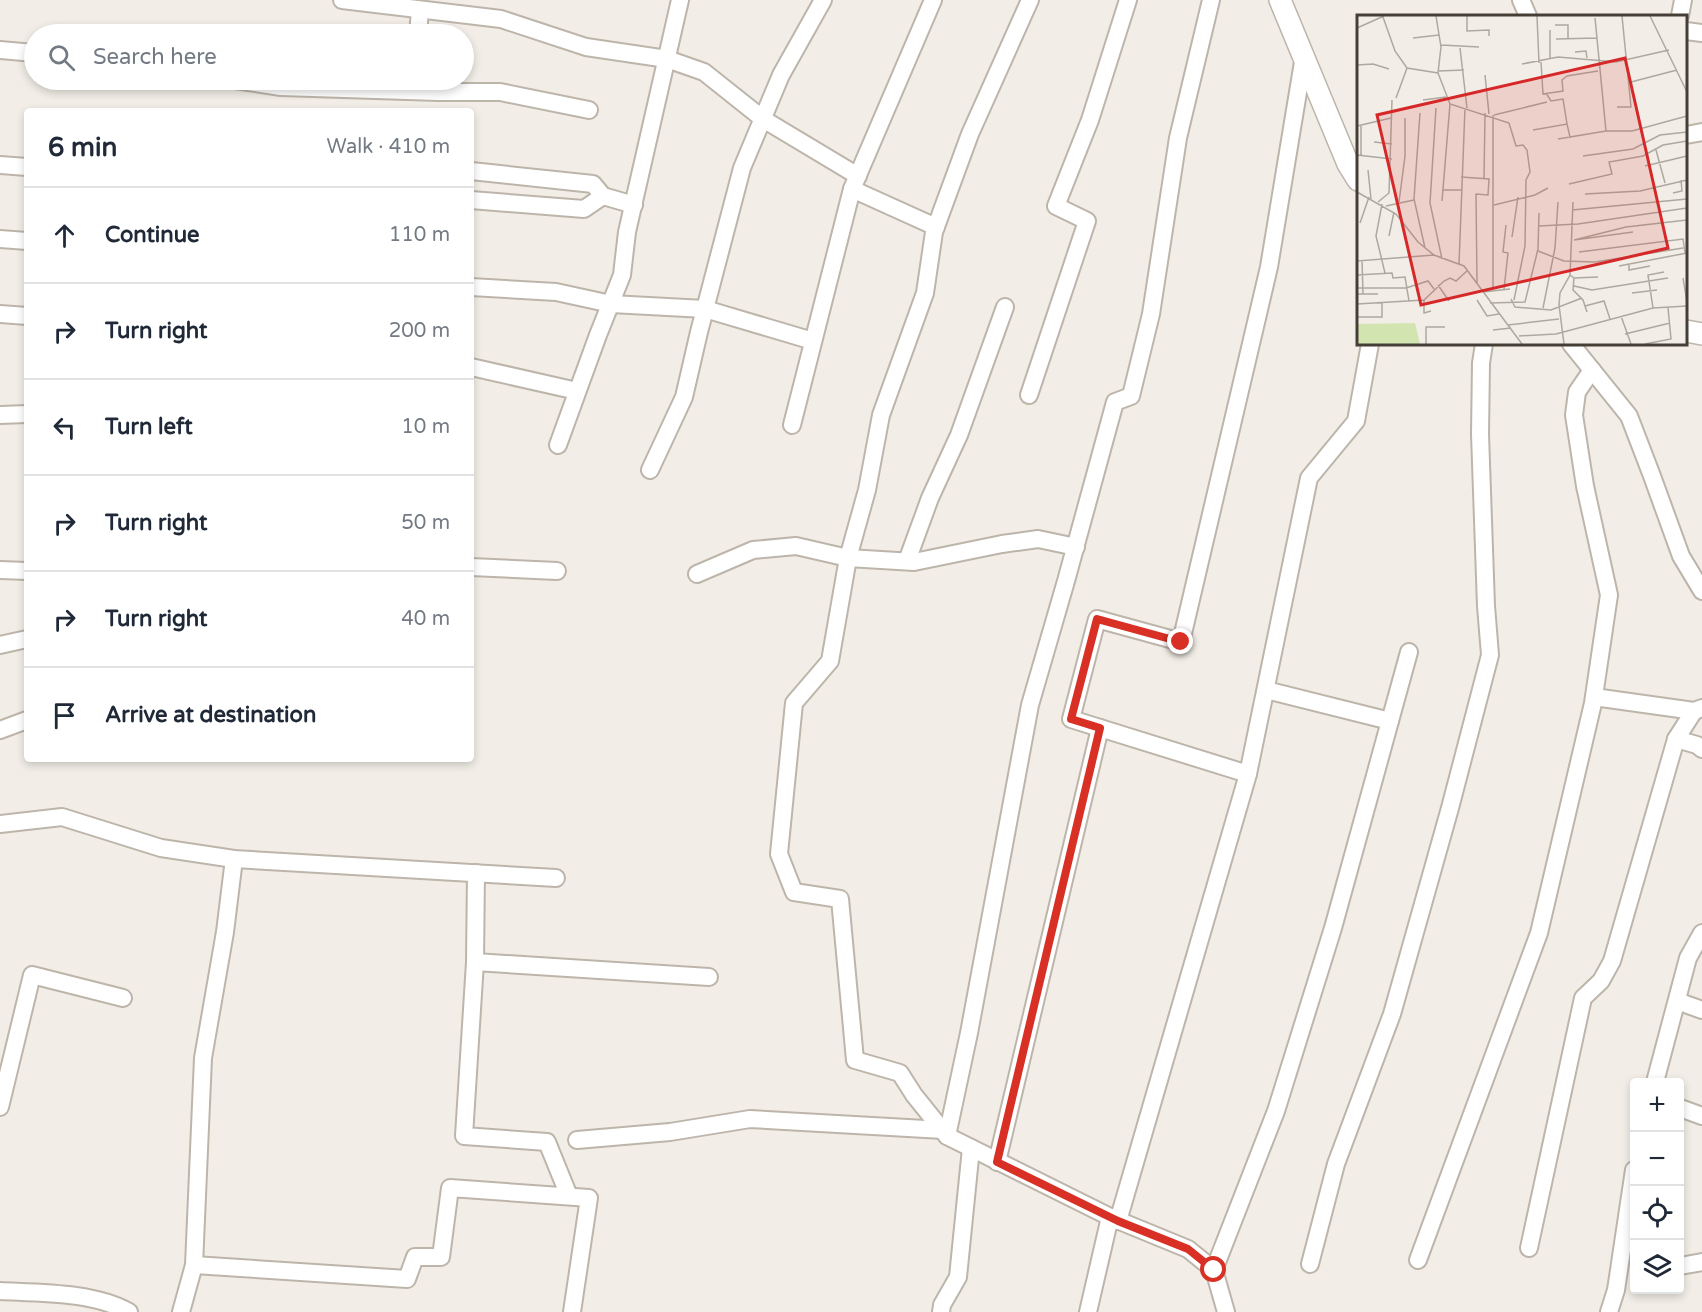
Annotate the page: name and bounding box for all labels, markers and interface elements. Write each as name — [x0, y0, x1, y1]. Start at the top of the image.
inset map — [1357, 15, 1687, 345]
search box — [24, 24, 474, 90]
icon: search — [45, 41, 78, 74]
text: Search here — [93, 44, 217, 70]
text: 6 min — [48, 132, 117, 163]
text: Walk · 410 m — [327, 135, 450, 159]
icon: ahead — [48, 219, 81, 252]
text: Continue — [105, 222, 200, 248]
text: 110 m — [389, 223, 450, 247]
icon: right — [48, 315, 81, 348]
text: Turn right — [105, 318, 207, 344]
text: 200 m — [389, 319, 450, 343]
icon: left — [48, 411, 81, 444]
text: Turn left — [105, 414, 193, 440]
text: 10 m — [401, 415, 450, 439]
icon: right — [48, 507, 81, 540]
text: Turn right — [105, 510, 207, 536]
text: 50 m — [401, 511, 450, 535]
icon: right — [48, 603, 81, 636]
text: Turn right — [105, 606, 207, 632]
text: 40 m — [401, 607, 450, 631]
route end — [1167, 628, 1193, 654]
icon: arrive — [48, 699, 81, 732]
text: Arrive at destination — [105, 702, 316, 728]
map controls — [1630, 1078, 1684, 1294]
button: + — [1630, 1078, 1684, 1132]
button: − — [1630, 1132, 1684, 1186]
button: locate — [1630, 1186, 1684, 1240]
button: layers — [1630, 1240, 1684, 1294]
route start — [1200, 1256, 1226, 1282]

